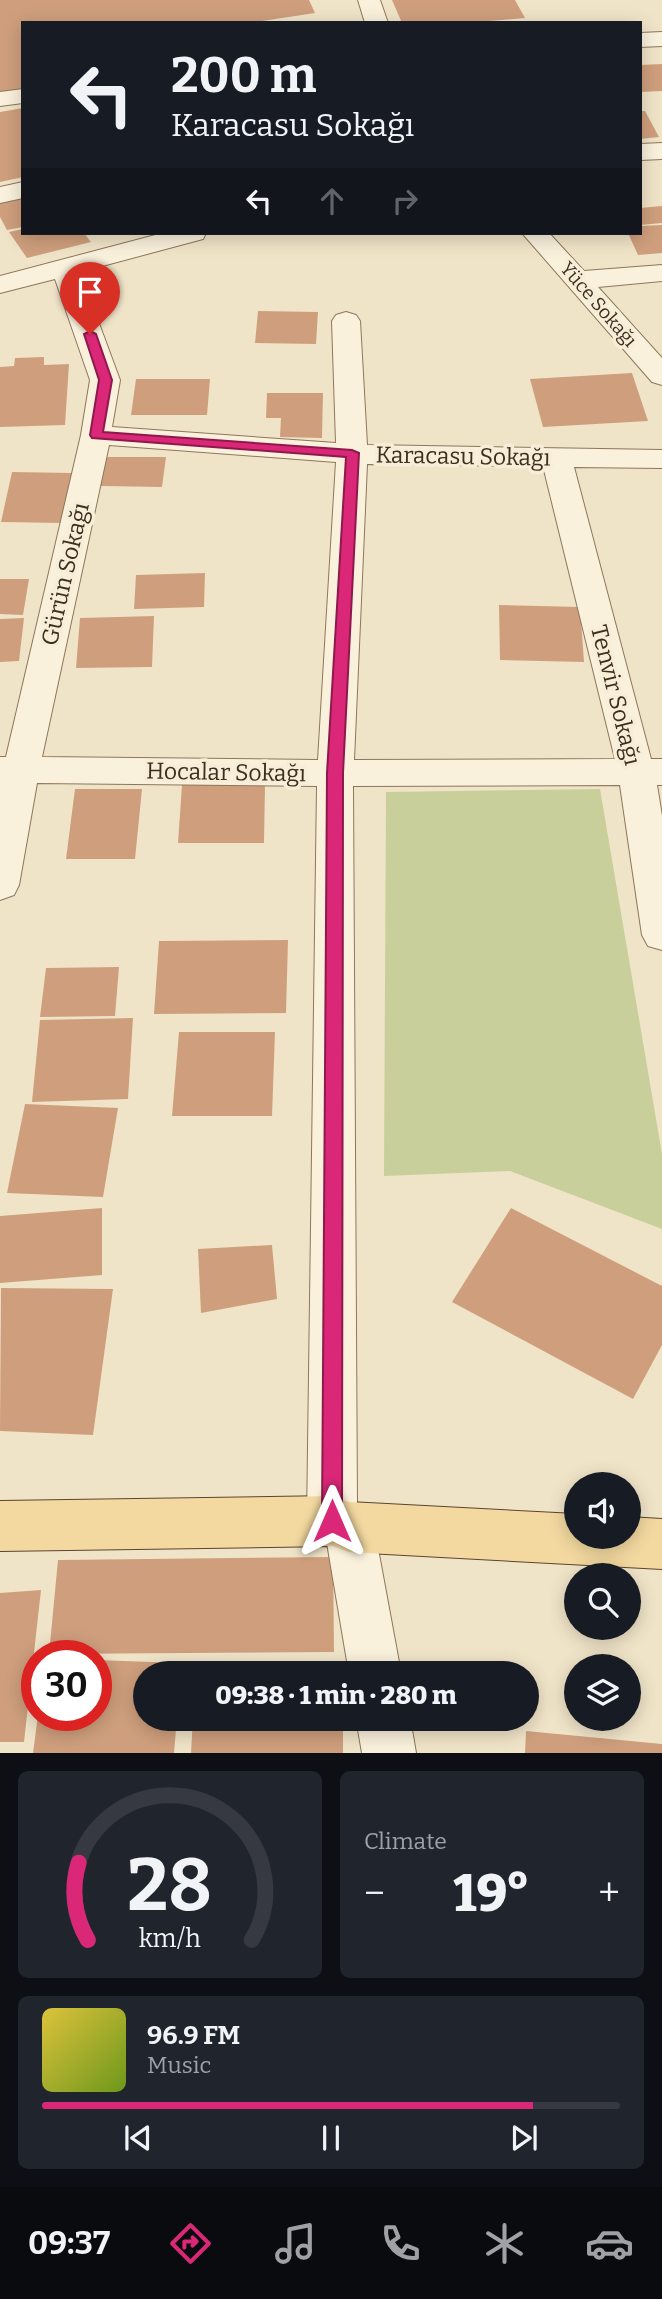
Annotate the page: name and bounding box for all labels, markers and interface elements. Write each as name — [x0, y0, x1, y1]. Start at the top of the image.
text: 200 m — [171, 46, 316, 105]
icon: left — [56, 49, 147, 140]
text: Karacasu Sokağı — [171, 106, 414, 144]
icon: left — [240, 182, 278, 220]
icon: ahead — [313, 182, 351, 220]
icon: right — [386, 182, 424, 220]
street label: Yüce Sokağı — [555, 257, 642, 352]
pin — [60, 262, 120, 334]
icon: arrive — [71, 273, 109, 311]
street label: Karacasu Sokağı — [375, 440, 551, 472]
street label: Gürün Sokağı — [35, 500, 95, 648]
street label: Tenvir Sokağı — [585, 622, 647, 768]
street label: Hocalar Sokağı — [146, 757, 306, 787]
map controls — [564, 1472, 641, 1731]
button: sound — [564, 1472, 641, 1549]
position arrow — [295, 1484, 369, 1558]
button: search — [564, 1563, 641, 1640]
speed limit sign: 30 — [21, 1640, 112, 1731]
button: layers — [564, 1654, 641, 1731]
text: 09:38 · 1 min · 280 m — [215, 1680, 457, 1711]
text: Climate — [364, 1827, 447, 1855]
text: 28 — [128, 1843, 212, 1930]
text: 19° — [453, 1862, 530, 1925]
text: − — [364, 1870, 385, 1916]
text: + — [598, 1870, 620, 1916]
text: km/h — [139, 1924, 201, 1954]
text: 96.9 FM — [147, 2020, 240, 2051]
text: Music — [147, 2051, 211, 2079]
icon: previous — [119, 2119, 157, 2157]
icon: pause — [312, 2119, 350, 2157]
icon: next — [505, 2119, 543, 2157]
icon: directions — [166, 2219, 215, 2268]
icon: music — [271, 2219, 320, 2268]
icon: phone — [376, 2219, 425, 2268]
icon: climate — [480, 2219, 529, 2268]
icon: car — [585, 2219, 634, 2268]
text: 09:37 — [28, 2224, 110, 2262]

